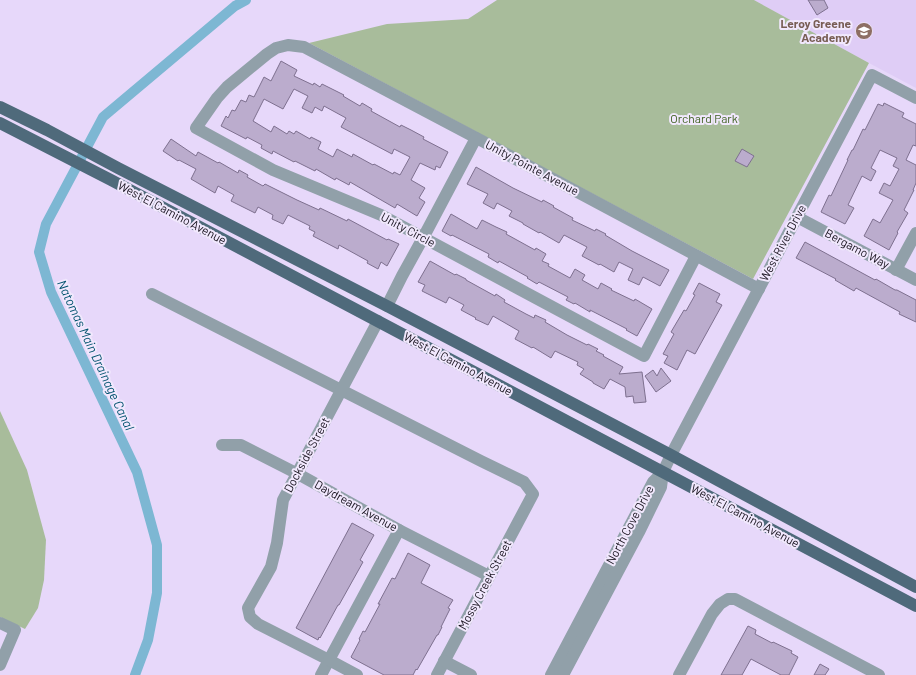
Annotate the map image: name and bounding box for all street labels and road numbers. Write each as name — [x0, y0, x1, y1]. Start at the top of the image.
street label: Unity Pointe Avenue — [483, 137, 582, 198]
street label: West El Camino Avenue — [116, 178, 229, 247]
street label: West River Drive — [756, 202, 808, 283]
street label: Unity Circle — [379, 209, 438, 249]
street label: Bergamo Way — [823, 225, 893, 271]
street label: West El Camino Avenue — [402, 329, 515, 398]
street label: Dockside Street — [280, 415, 332, 495]
street label: Daydream Avenue — [313, 477, 400, 534]
street label: West El Camino Avenue — [689, 481, 802, 550]
street label: North Cove Drive — [603, 483, 656, 566]
street label: Mossy Creek Street — [455, 537, 514, 632]

